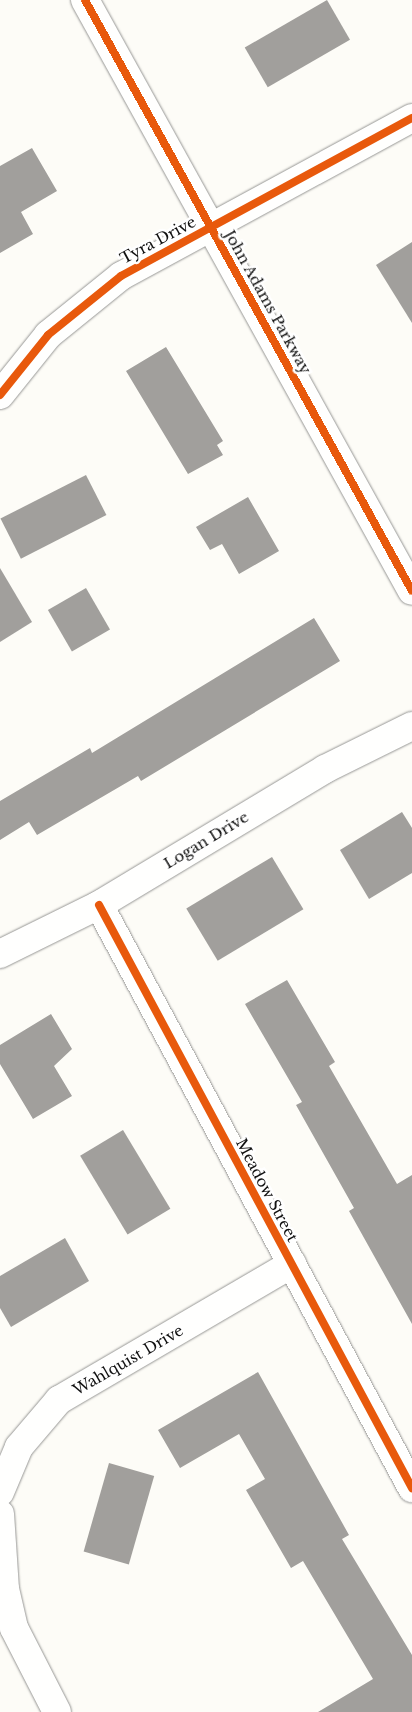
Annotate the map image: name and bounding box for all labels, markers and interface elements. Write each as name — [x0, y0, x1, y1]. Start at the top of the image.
street label: Tyra Drive — [117, 213, 199, 267]
street label: John Adams Parkway — [221, 227, 315, 377]
street label: Logan Drive — [160, 808, 252, 872]
street label: Meadow Street — [232, 1135, 302, 1245]
street label: Wahlquist Drive — [70, 1321, 186, 1399]

